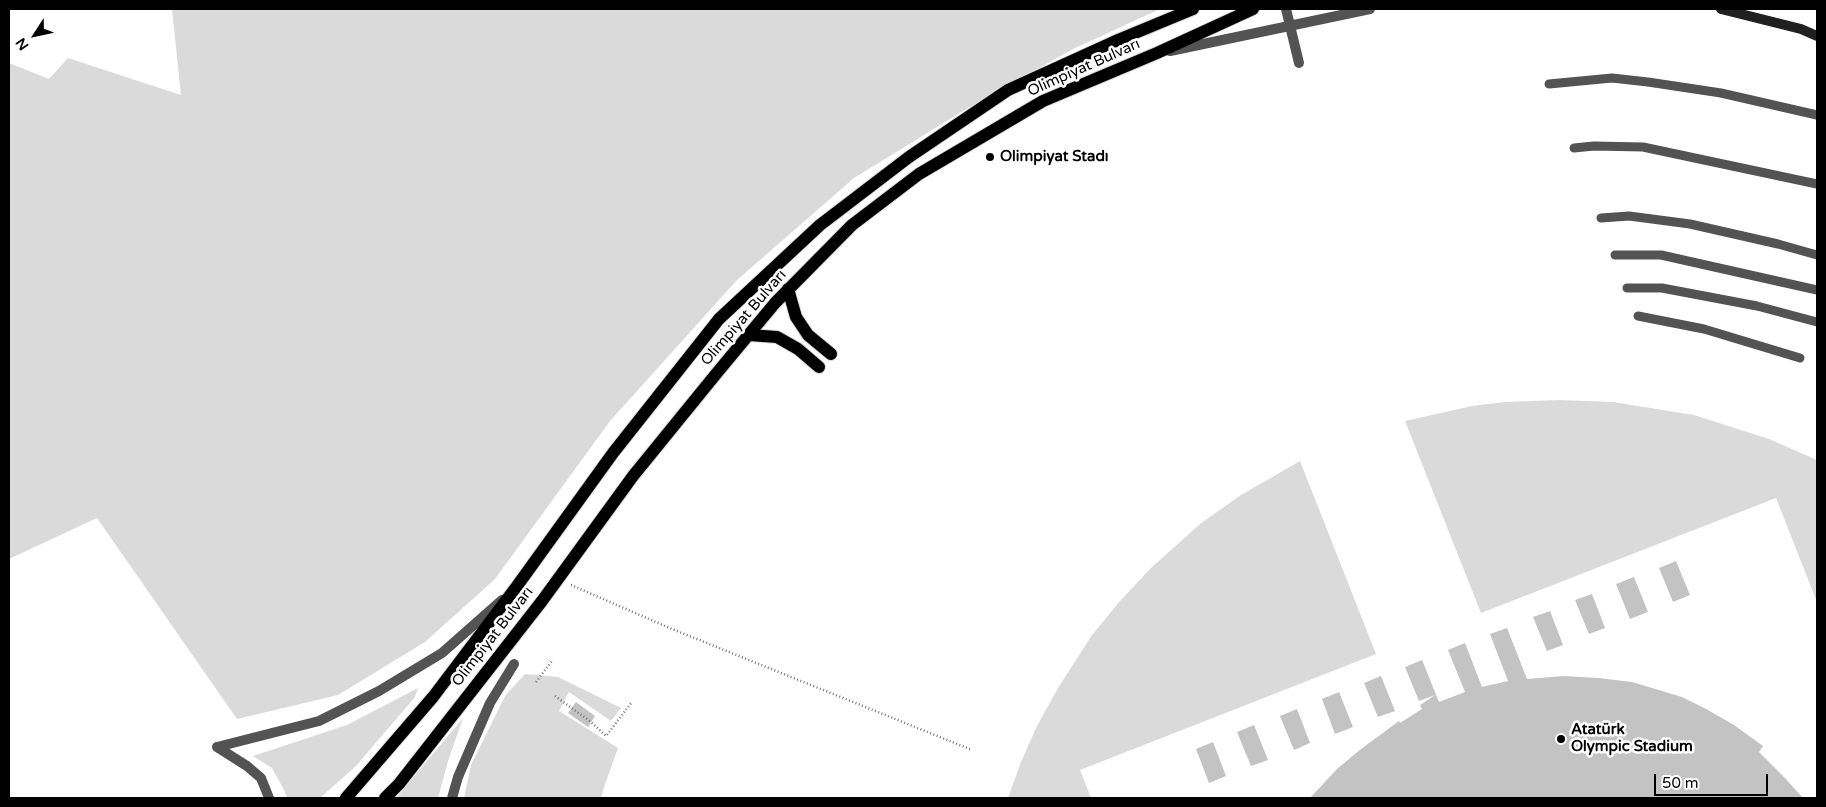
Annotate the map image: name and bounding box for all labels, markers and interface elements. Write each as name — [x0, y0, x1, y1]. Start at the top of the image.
north arrow — [10, 10, 60, 60]
text: N — [12, 34, 32, 53]
street label: Olimpiyat Bulvarı — [1025, 35, 1143, 101]
place label: Olimpiyat Stadı — [1000, 148, 1109, 166]
marker: Olimpiyat Stadı — [984, 151, 996, 163]
street label: Olimpiyat Bulvarı — [697, 266, 791, 370]
street label: Olimpiyat Bulvarı — [449, 584, 537, 690]
place label: Atatürk Olympic Stadium — [1571, 721, 1693, 756]
marker: Atatürk Olympic Stadium — [1555, 733, 1567, 745]
scale bar — [1656, 764, 1770, 796]
text: 50 m — [1662, 774, 1699, 792]

